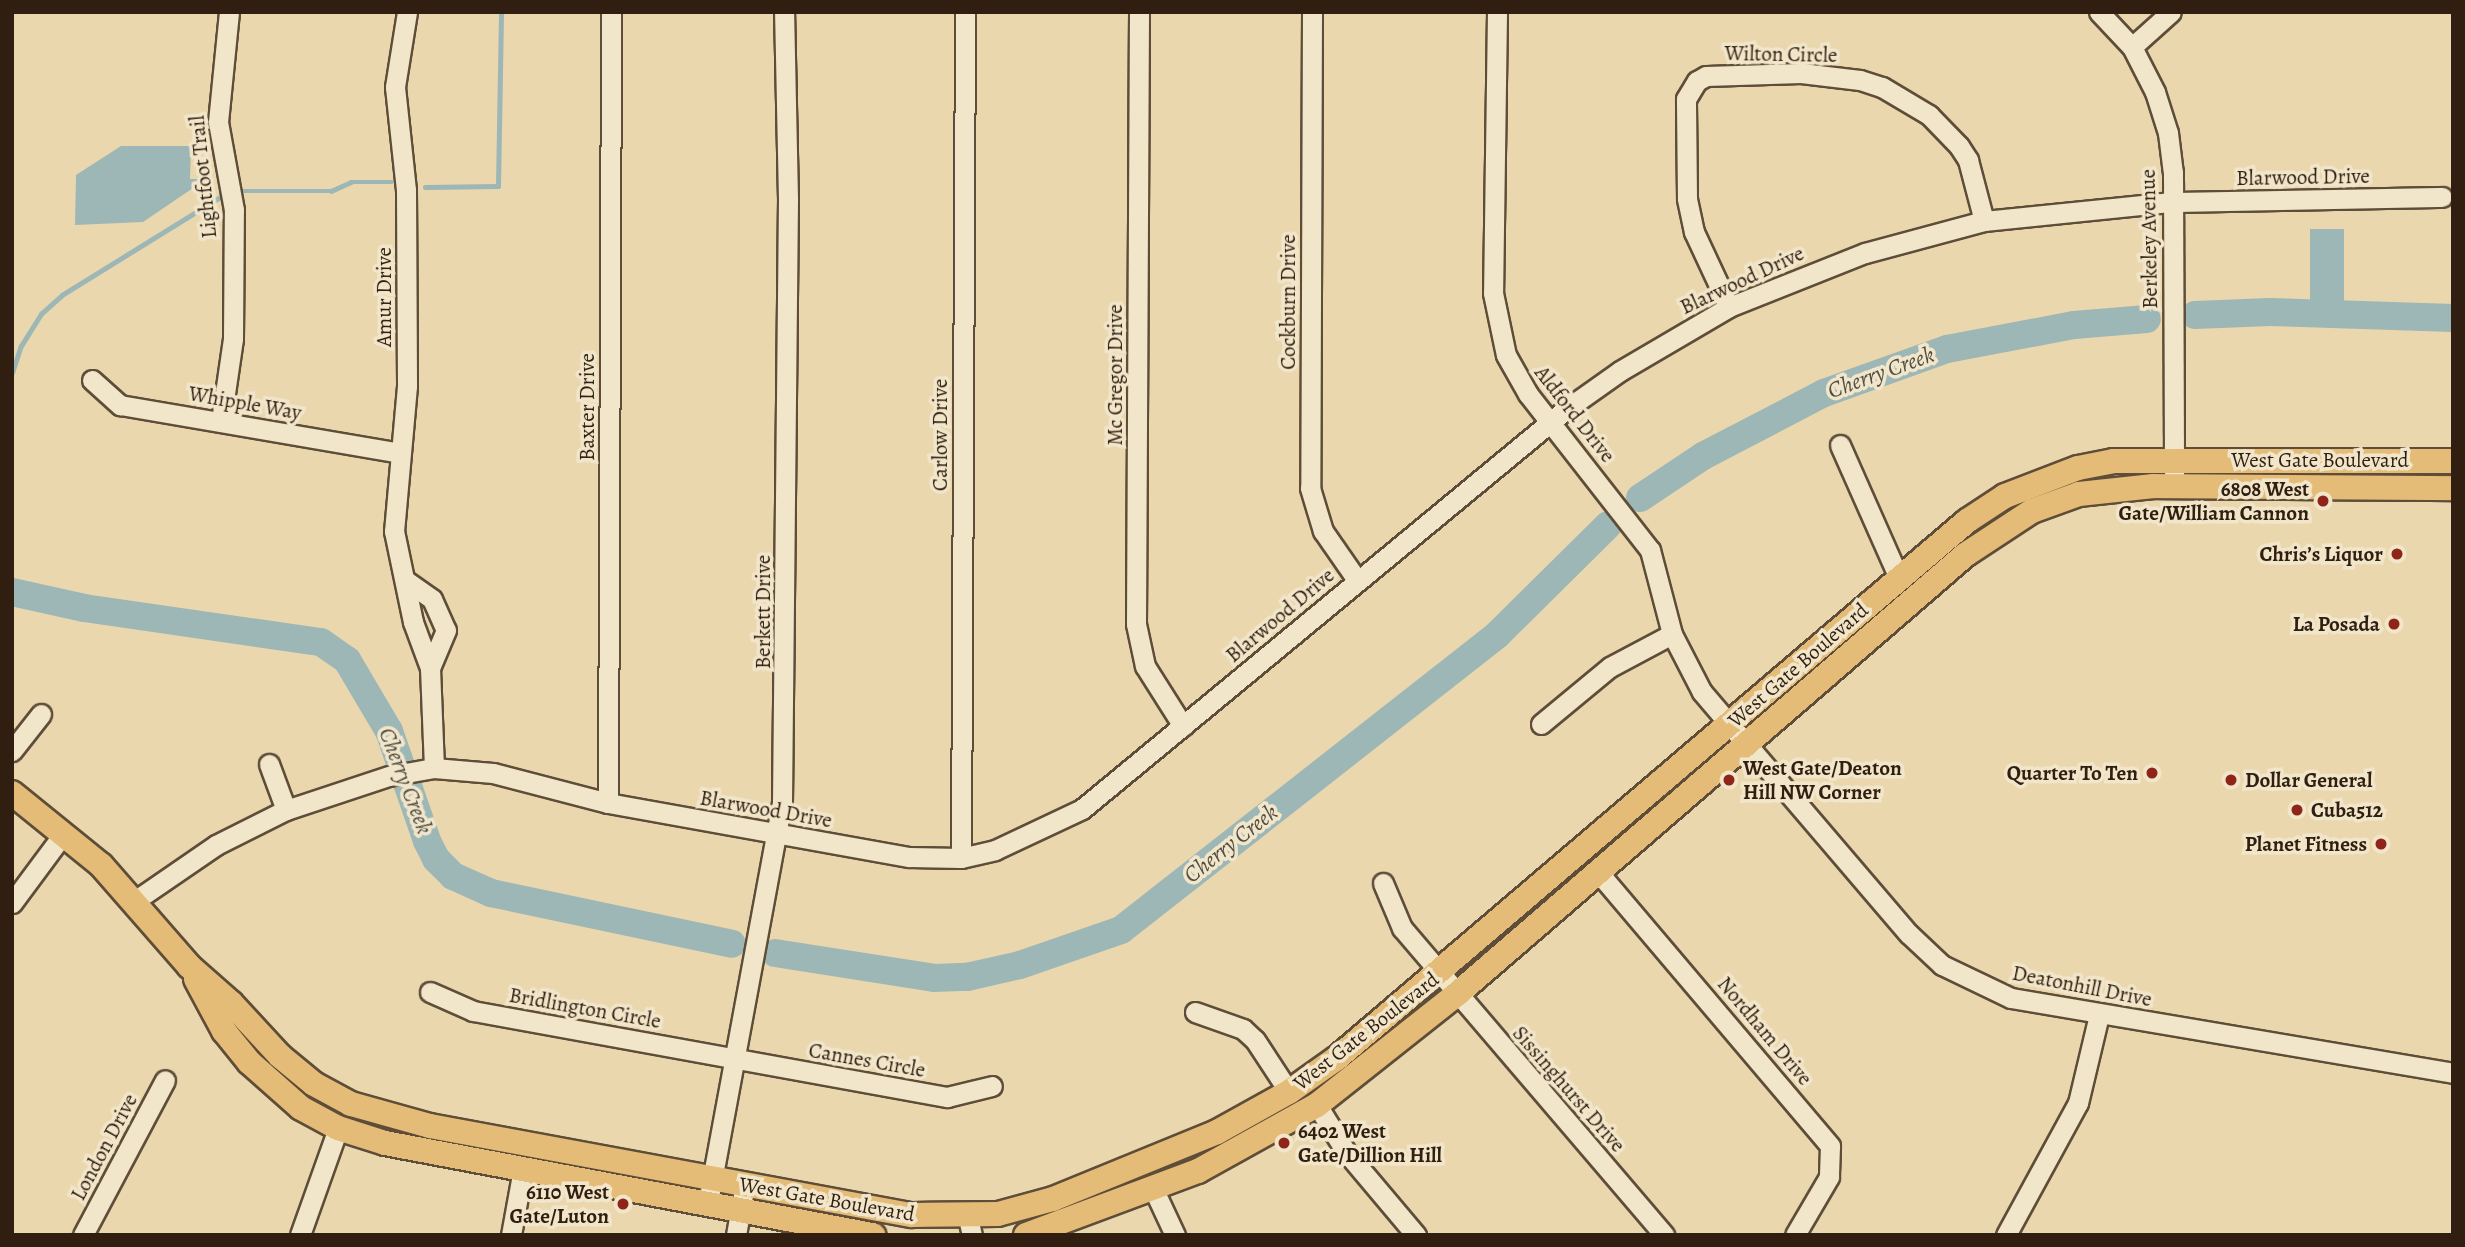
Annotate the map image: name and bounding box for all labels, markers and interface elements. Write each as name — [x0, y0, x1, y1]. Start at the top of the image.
street label: Wilton Circle — [1724, 40, 1838, 68]
street label: Lightfoot Trail — [184, 114, 222, 240]
street label: Blarwood Drive — [2236, 163, 2370, 191]
street label: Berkeley Avenue — [2135, 169, 2163, 309]
street label: Cockburn Drive — [1275, 234, 1301, 370]
street label: Blarwood Drive — [1676, 240, 1808, 320]
street label: Amur Drive — [371, 247, 397, 347]
street label: Mc Gregor Drive — [1102, 304, 1128, 446]
water label: Cherry Creek — [1824, 341, 1938, 405]
street label: Baxter Drive — [574, 353, 600, 461]
street label: Aldford Drive — [1529, 361, 1621, 467]
street label: Carlow Drive — [927, 379, 953, 491]
street label: Whipple Way — [187, 381, 303, 425]
street label: West Gate Boulevard — [2231, 447, 2409, 473]
place label: 6808 West Gate/William Cannon — [2119, 476, 2309, 526]
marker: 6808 West Gate/William Cannon — [2315, 493, 2331, 509]
place label: Chris’s Liquor — [2259, 541, 2383, 567]
marker: Chris’s Liquor — [2389, 546, 2405, 562]
street label: Berkett Drive — [750, 555, 776, 669]
street label: Blarwood Drive — [1221, 562, 1339, 668]
street label: West Gate Boulevard — [1723, 597, 1873, 733]
place label: La Posada — [2293, 611, 2380, 637]
marker: La Posada — [2386, 616, 2402, 632]
water label: Cherry Creek — [372, 724, 438, 838]
place label: West Gate/Deaton Hill NW Corner — [1743, 755, 1902, 805]
place label: Quarter To Ten — [2007, 760, 2138, 786]
marker: Quarter To Ten — [2144, 765, 2160, 781]
place label: Dollar General — [2245, 767, 2372, 793]
marker: West Gate/Deaton Hill NW Corner — [1721, 772, 1737, 788]
marker: Dollar General — [2223, 772, 2239, 788]
street label: Blarwood Drive — [698, 785, 834, 833]
place label: Cuba512 — [2311, 797, 2383, 823]
water label: Cherry Creek — [1179, 799, 1283, 889]
marker: Cuba512 — [2289, 802, 2305, 818]
place label: Planet Fitness — [2245, 831, 2367, 857]
marker: Planet Fitness — [2373, 836, 2389, 852]
street label: Deatonhill Drive — [2010, 960, 2154, 1012]
street label: West Gate Boulevard — [1288, 966, 1444, 1096]
street label: Nordham Drive — [1712, 972, 1818, 1090]
street label: Bridlington Circle — [507, 982, 663, 1034]
street label: Sissinghurst Drive — [1507, 1021, 1631, 1157]
street label: Cannes Circle — [807, 1037, 927, 1083]
street label: London Drive — [65, 1089, 143, 1205]
place label: 6402 West Gate/Dillion Hill — [1298, 1118, 1442, 1168]
marker: 6402 West Gate/Dillion Hill — [1276, 1135, 1292, 1151]
street label: West Gate Boulevard — [737, 1171, 917, 1227]
place label: 6110 West Gate/Luton — [510, 1179, 609, 1229]
marker: 6110 West Gate/Luton — [615, 1196, 631, 1212]

